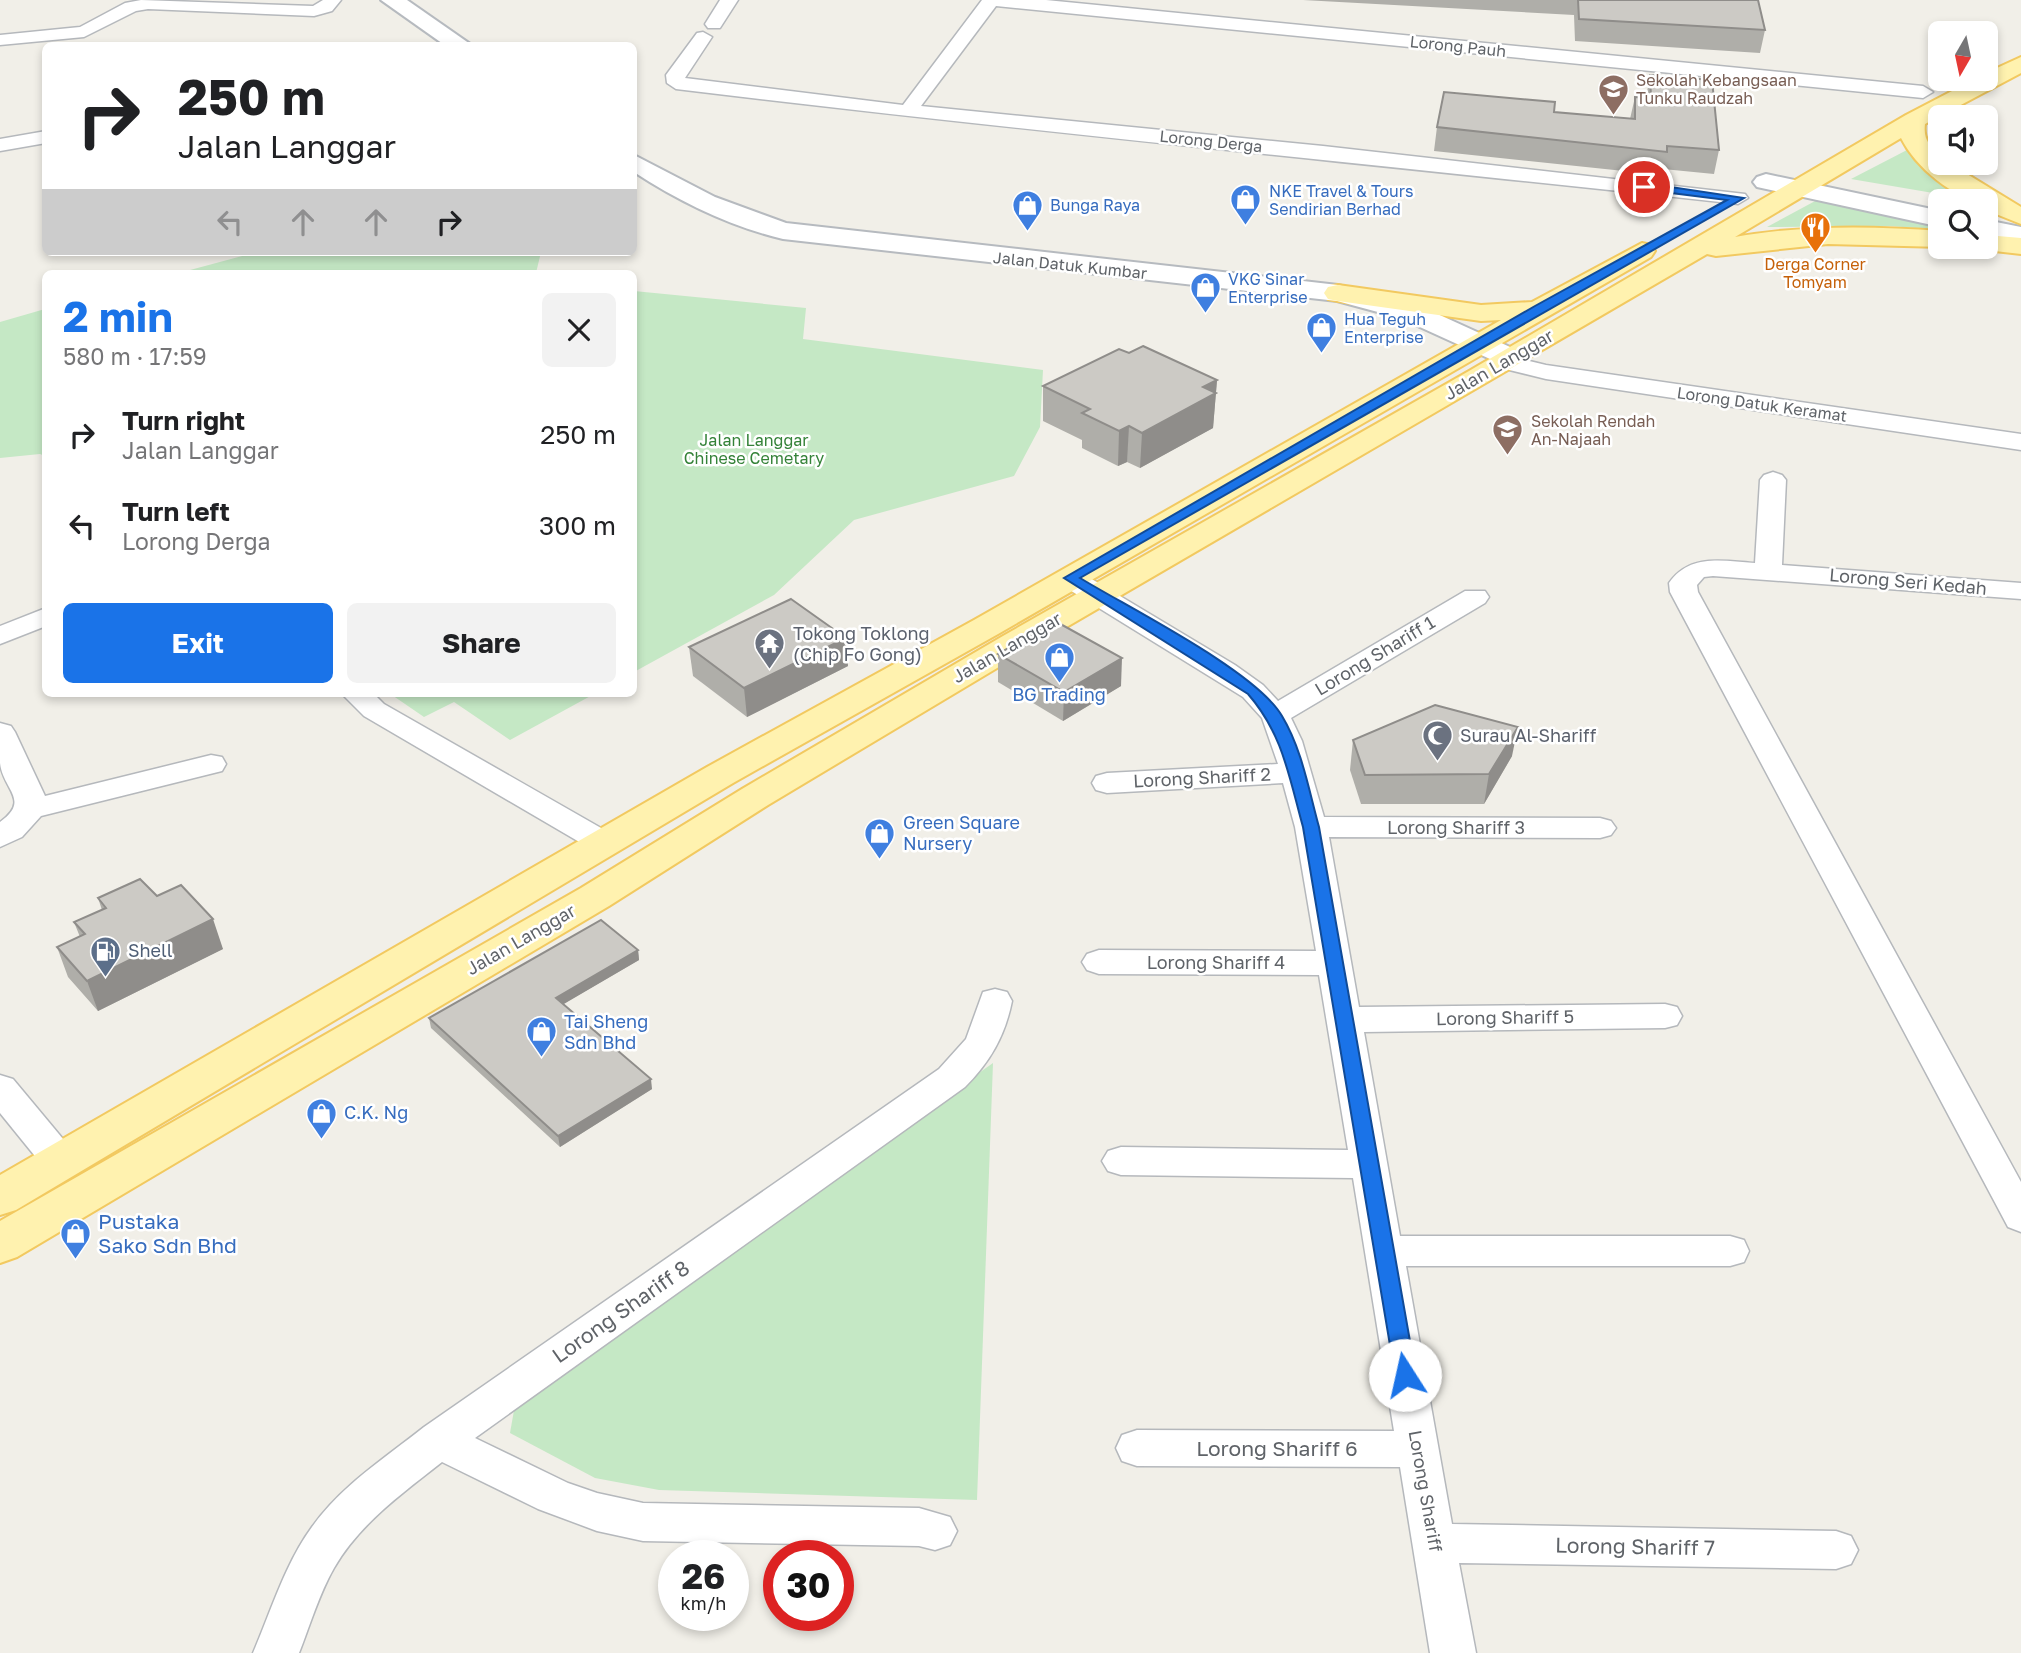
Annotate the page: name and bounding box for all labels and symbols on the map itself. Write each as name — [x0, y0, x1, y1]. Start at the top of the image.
north arrow — [1928, 21, 1998, 91]
street label: Lorong Pauh — [1409, 31, 1507, 61]
place label: Sekolah Kebangsaan Tunku Raudzah — [1636, 70, 1797, 108]
school or university icon: Sekolah Kebangsaan Tunku Raudzah — [1596, 72, 1630, 116]
street label: Lorong Derga — [1159, 126, 1263, 156]
pin — [1614, 157, 1674, 217]
place label: NKE Travel & Tours Sendirian Berhad — [1269, 181, 1413, 219]
shop icon: NKE Travel & Tours Sendirian Berhad — [1229, 183, 1263, 227]
shop icon: Bunga Raya — [1010, 188, 1044, 232]
place label: Bunga Raya — [1050, 195, 1140, 215]
restaurant icon: Derga Corner Tomyam — [1798, 210, 1832, 254]
street label: Jalan Datuk Kumbar — [992, 247, 1148, 283]
place label: Derga Corner Tomyam — [1764, 254, 1866, 292]
place label: VKG Sinar Enterprise — [1228, 269, 1308, 307]
shop icon: VKG Sinar Enterprise — [1188, 271, 1222, 315]
place label: Hua Teguh Enterprise — [1344, 309, 1426, 347]
shop icon: Hua Teguh Enterprise — [1304, 311, 1338, 355]
street label: Jalan Langgar — [1440, 324, 1557, 404]
street label: Lorong Datuk Keramat — [1676, 382, 1848, 426]
place label: Sekolah Rendah An-Najaah — [1531, 411, 1655, 449]
school or university icon: Sekolah Rendah An-Najaah — [1491, 413, 1525, 457]
park label: Jalan Langgar Chinese Cemetary — [684, 430, 824, 468]
street label: Lorong Seri Kedah — [1828, 563, 1988, 599]
street label: Jalan Langgar — [948, 607, 1065, 687]
street label: Lorong Shariff 1 — [1310, 610, 1439, 700]
place label: Tokong Toklong (Chip Fo Gong) — [793, 622, 930, 665]
temple icon: Tokong Toklong (Chip Fo Gong) — [753, 627, 787, 671]
shop icon: BG Trading — [1042, 640, 1076, 684]
place label: BG Trading — [1012, 683, 1106, 705]
mosque icon: Surau Al-Shariff — [1420, 719, 1454, 763]
place label: Surau Al-Shariff — [1460, 724, 1597, 746]
street label: Lorong Shariff 2 — [1132, 762, 1271, 792]
place label: Green Square Nursery — [903, 811, 1020, 854]
shop icon: Green Square Nursery — [863, 816, 897, 860]
street label: Lorong Shariff 3 — [1387, 816, 1525, 838]
street label: Jalan Langgar — [462, 899, 579, 979]
fuel station icon: Shell — [88, 934, 122, 978]
place label: Shell — [128, 939, 173, 961]
street label: Lorong Shariff 4 — [1147, 951, 1285, 973]
street label: Lorong Shariff 5 — [1436, 1005, 1574, 1029]
place label: Tai Sheng Sdn Bhd — [564, 1010, 648, 1053]
shop icon: Tai Sheng Sdn Bhd — [524, 1015, 558, 1059]
shop icon: C.K. Ng — [304, 1096, 338, 1140]
place label: C.K. Ng — [344, 1101, 408, 1123]
place label: Pustaka Sako Sdn Bhd — [98, 1208, 237, 1258]
shop icon: Pustaka Sako Sdn Bhd — [58, 1217, 92, 1261]
street label: Lorong Shariff 8 — [547, 1254, 694, 1368]
position arrow — [1368, 1338, 1442, 1412]
street label: Lorong Shariff — [1404, 1428, 1448, 1554]
street label: Lorong Shariff 6 — [1196, 1435, 1358, 1461]
street label: Lorong Shariff 7 — [1555, 1532, 1715, 1560]
speed limit sign: 30 — [763, 1540, 854, 1631]

